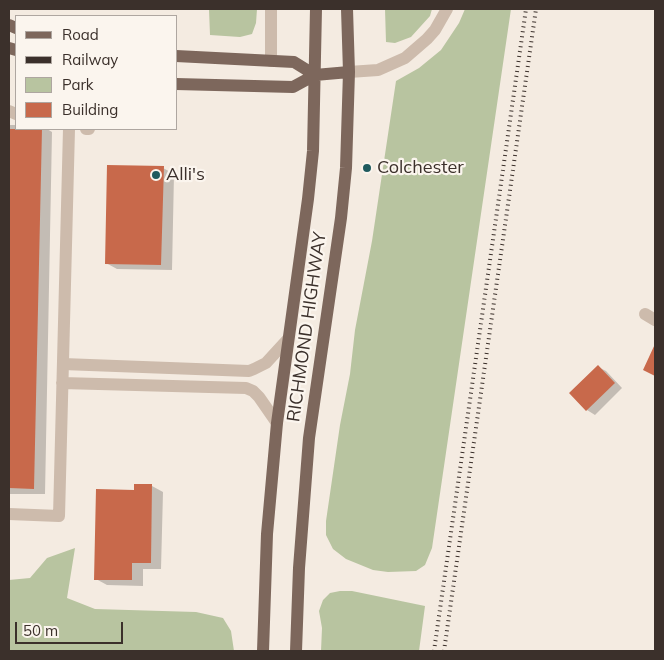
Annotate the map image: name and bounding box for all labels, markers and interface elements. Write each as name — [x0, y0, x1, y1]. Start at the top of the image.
legend — [15, 15, 178, 130]
text: Road — [62, 25, 99, 44]
text: Railway — [62, 50, 118, 69]
text: Park — [62, 75, 94, 94]
text: Building — [62, 100, 118, 119]
place label: Colchester — [377, 157, 464, 179]
marker: Colchester — [361, 162, 373, 174]
place label: Alli's — [166, 164, 205, 186]
marker: Alli's — [150, 169, 162, 181]
street label: RICHMOND HIGHWAY — [283, 231, 331, 423]
scale bar — [18, 612, 125, 644]
text: 50 m — [23, 621, 58, 640]

